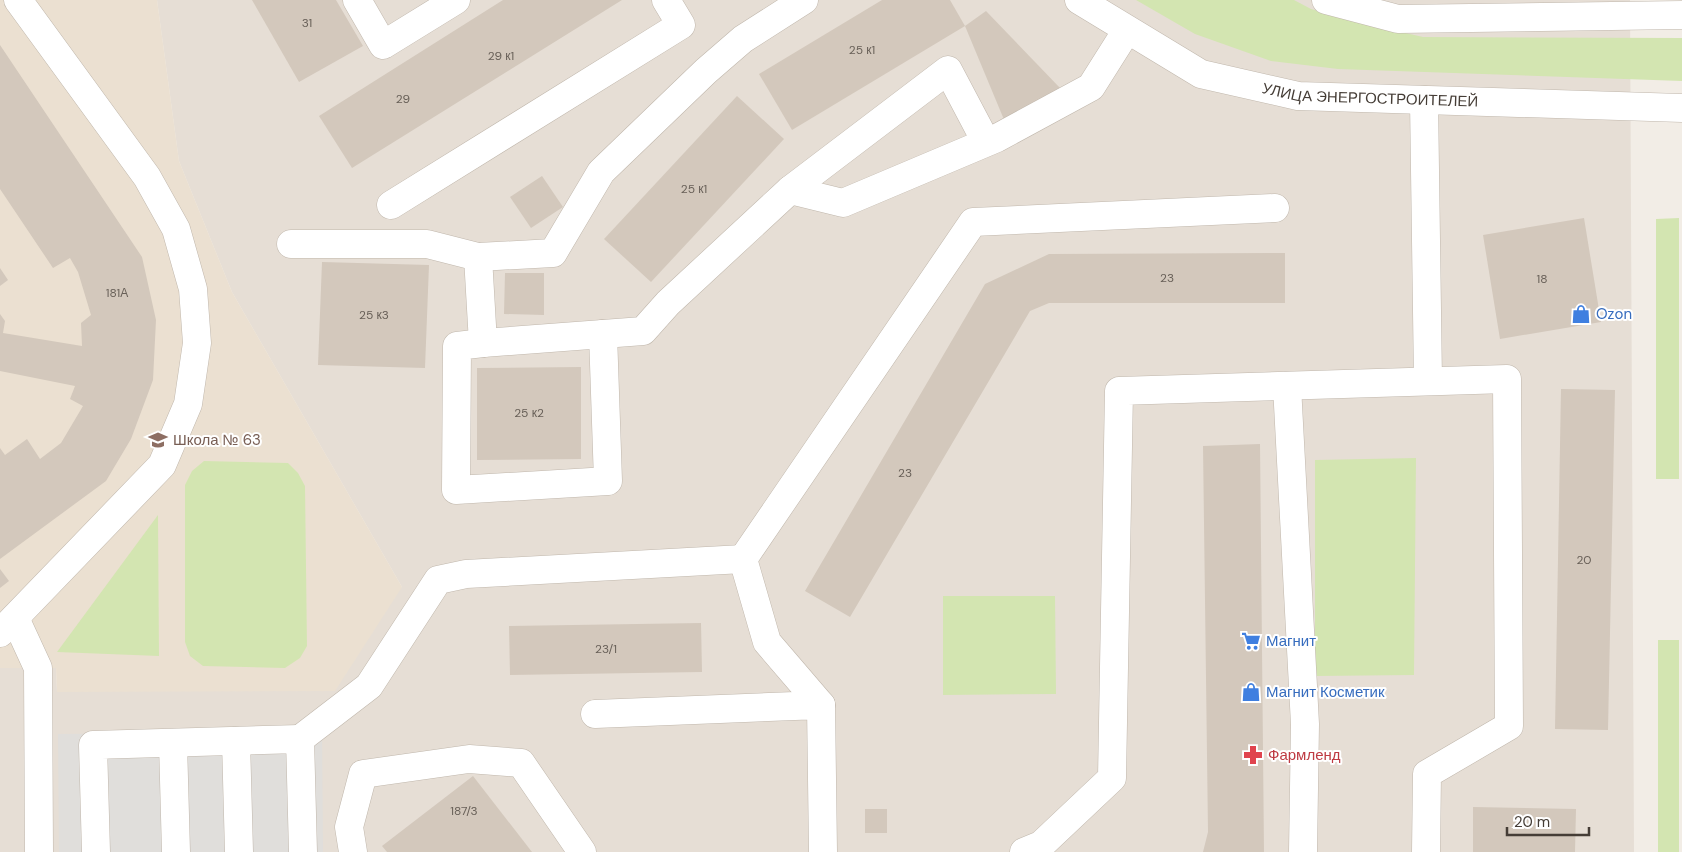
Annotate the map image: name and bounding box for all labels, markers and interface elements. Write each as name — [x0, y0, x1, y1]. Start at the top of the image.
house number: 31 — [302, 15, 312, 31]
house number: 25 к1 — [849, 42, 875, 58]
house number: 29 к1 — [488, 48, 514, 64]
street label: УЛИЦА ЭНЕРГОСТРОИТЕЛЕЙ — [1260, 78, 1479, 112]
house number: 29 — [396, 91, 410, 107]
house number: 25 к1 — [681, 181, 707, 197]
house number: 23 — [1160, 270, 1174, 286]
house number: 18 — [1536, 271, 1548, 287]
house number: 181А — [106, 285, 128, 301]
shop icon: Ozon — [1570, 303, 1592, 325]
place label: Ozon — [1596, 304, 1632, 324]
house number: 25 к3 — [359, 307, 389, 323]
house number: 25 к2 — [514, 405, 544, 421]
school or university icon: Школа № 63 — [147, 429, 169, 451]
place label: Школа № 63 — [173, 430, 261, 450]
house number: 23 — [898, 465, 912, 481]
house number: 20 — [1576, 552, 1592, 568]
supermarket icon: Магнит — [1240, 630, 1262, 652]
place label: Магнит — [1266, 631, 1316, 651]
house number: 23/1 — [595, 641, 617, 657]
shop icon: Магнит Косметик — [1240, 681, 1262, 703]
place label: Магнит Косметик — [1266, 682, 1385, 702]
pharmacy icon: Фармленд — [1242, 744, 1264, 766]
place label: Фармленд — [1268, 745, 1341, 765]
house number: 187/3 — [450, 803, 478, 819]
scale bar — [1507, 804, 1590, 836]
text: 20 m — [1514, 812, 1550, 832]

